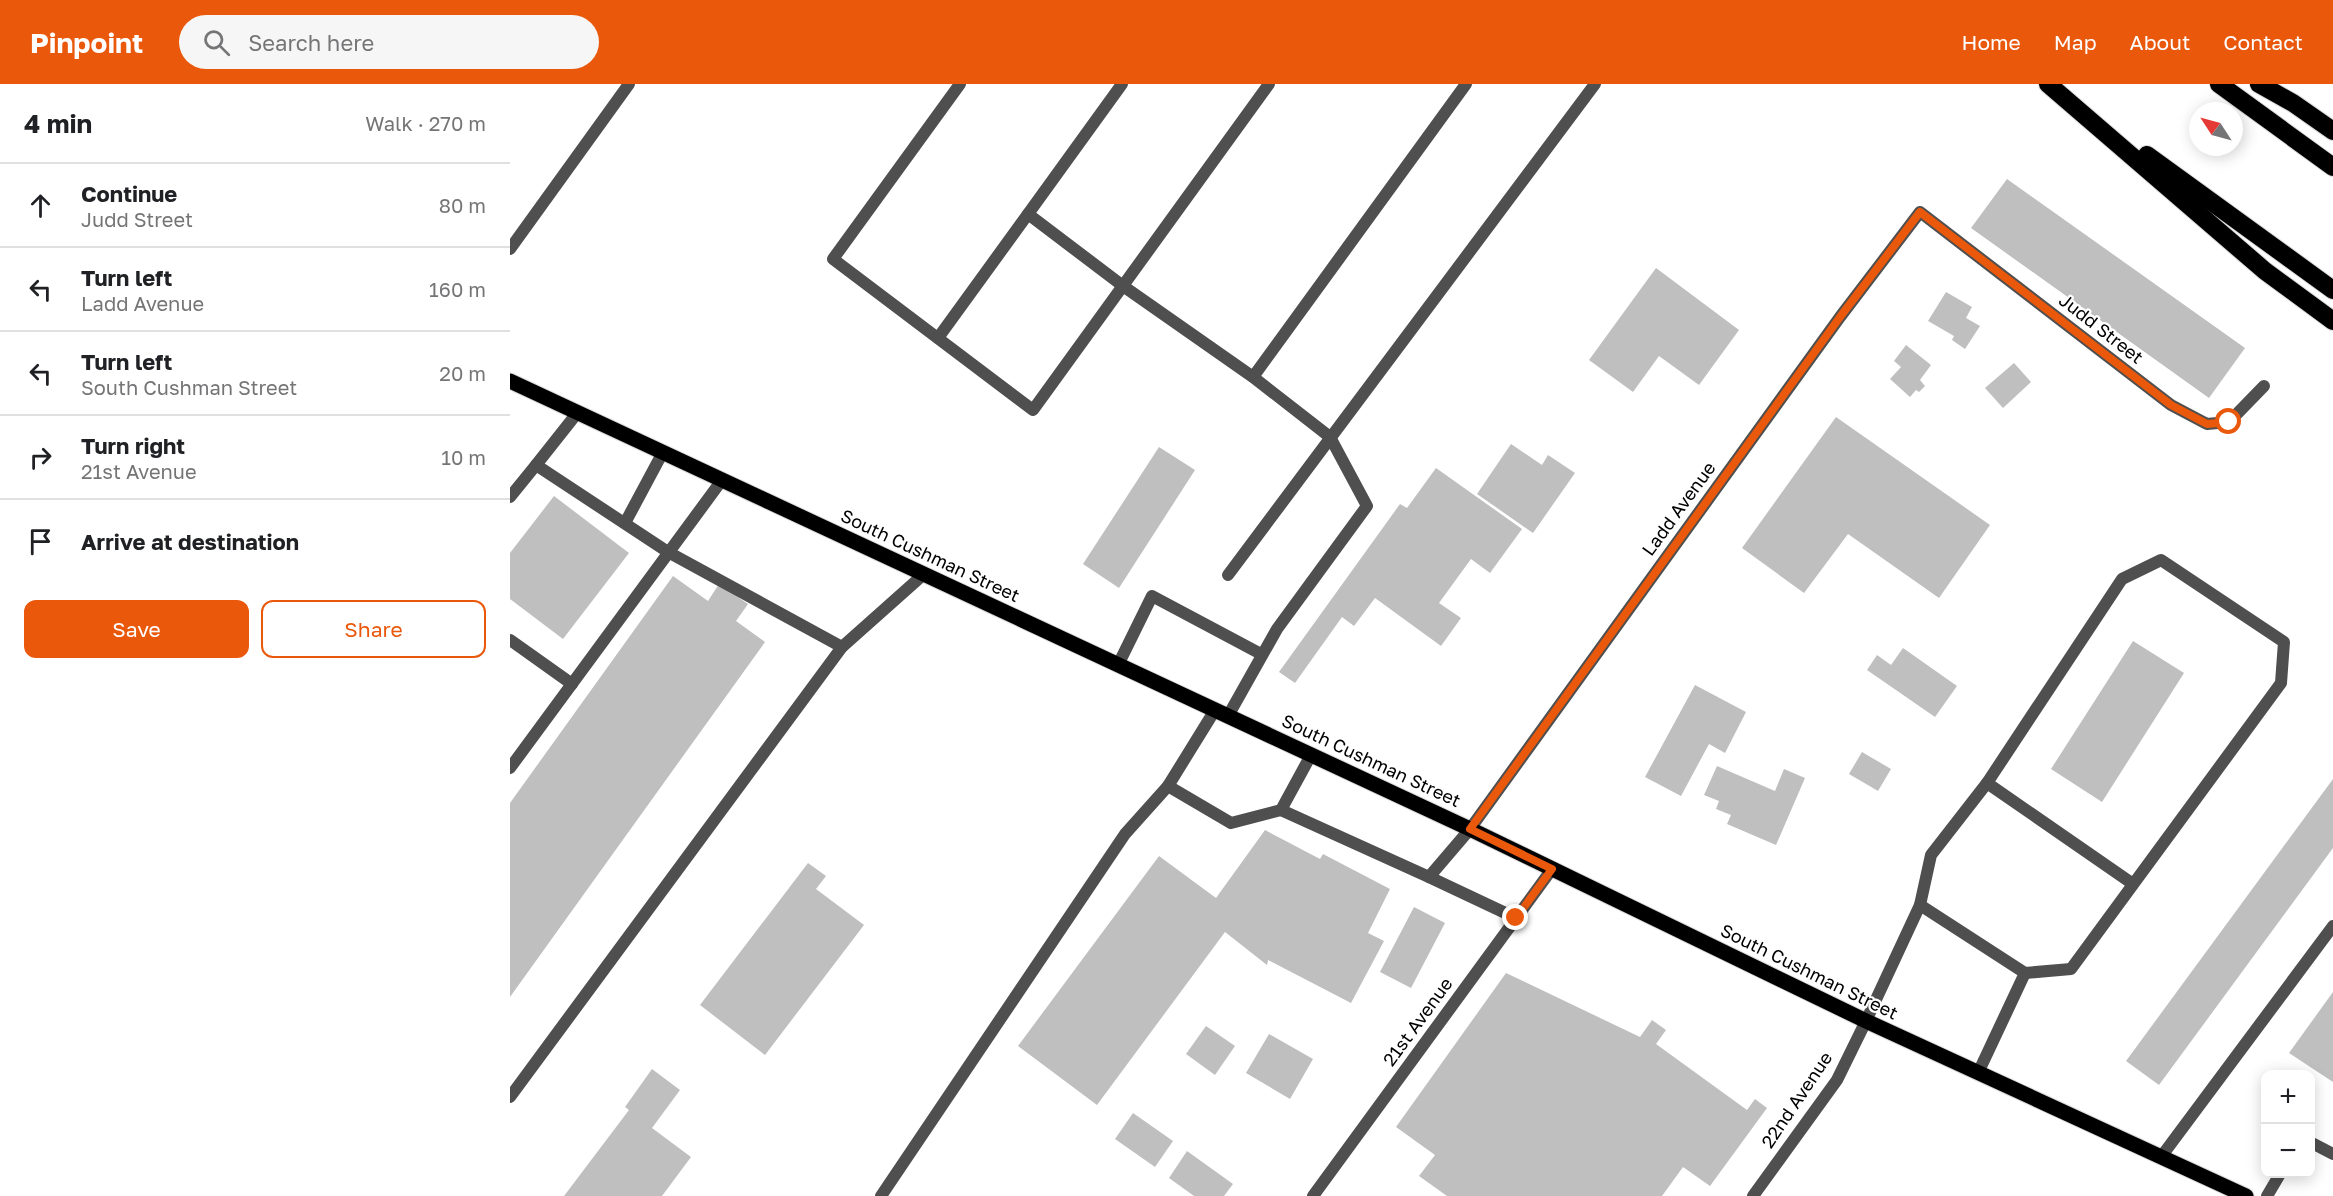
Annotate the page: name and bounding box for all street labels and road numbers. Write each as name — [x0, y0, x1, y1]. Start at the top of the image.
street label: Judd Street — [2055, 289, 2148, 368]
street label: Ladd Avenue — [1637, 457, 1720, 560]
street label: South Cushman Street — [838, 504, 1023, 606]
street label: South Cushman Street — [1279, 709, 1464, 811]
street label: South Cushman Street — [1717, 919, 1902, 1024]
street label: 21st Avenue — [1378, 973, 1457, 1070]
street label: 22nd Avenue — [1756, 1047, 1836, 1152]

